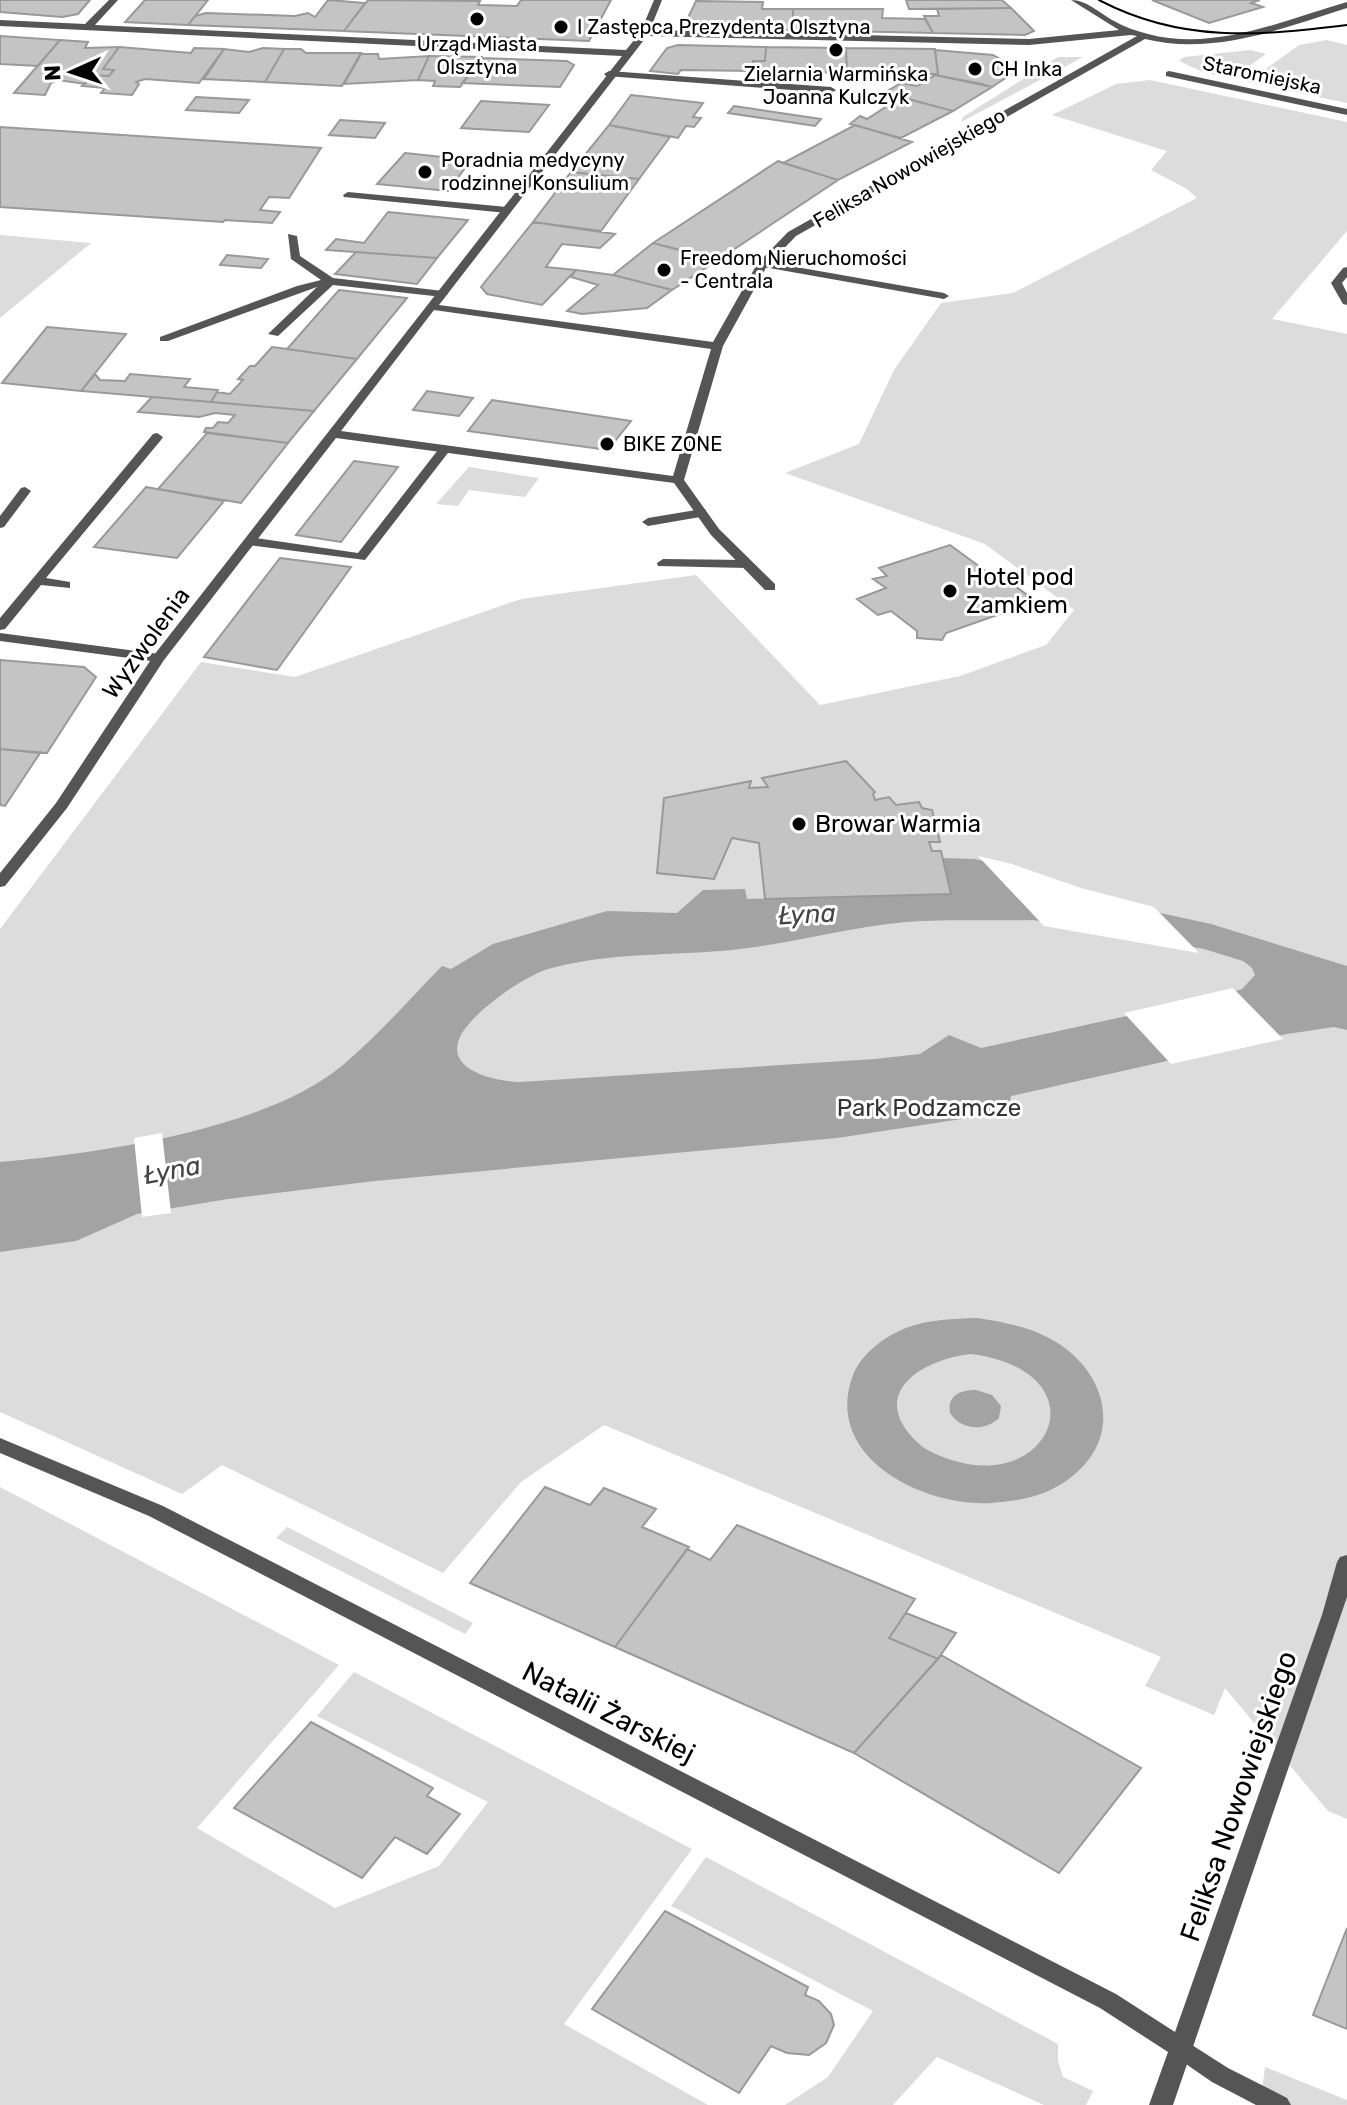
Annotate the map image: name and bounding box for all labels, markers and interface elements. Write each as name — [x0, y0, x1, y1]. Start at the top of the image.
marker: Urząd Miasta Olsztyna — [468, 10, 486, 28]
place label: I Zastępca Prezydenta Olsztyna — [577, 15, 870, 39]
marker: I Zastępca Prezydenta Olsztyna — [552, 18, 570, 36]
north arrow — [32, 32, 112, 112]
place label: Urząd Miasta Olsztyna — [417, 32, 537, 79]
marker: Zielarnia Warmińska Joanna Kulczyk — [827, 41, 845, 59]
street label: Staromiejska — [1201, 51, 1323, 99]
place label: CH Inka — [991, 57, 1062, 81]
marker: CH Inka — [966, 60, 984, 78]
place label: Zielarnia Warmińska Joanna Kulczyk — [744, 62, 928, 109]
text: N — [39, 64, 66, 82]
street label: Feliksa Nowowiejskiego — [809, 103, 1009, 233]
place label: Poradnia medycyny rodzinnej Konsulium — [441, 148, 629, 195]
marker: Poradnia medycyny rodzinnej Konsulium — [416, 163, 434, 181]
place label: Freedom Nieruchomości - Centrala — [680, 246, 907, 293]
marker: Freedom Nieruchomości - Centrala — [655, 261, 673, 279]
place label: BIKE ZONE — [623, 432, 722, 456]
marker: BIKE ZONE — [598, 435, 616, 453]
place label: Hotel pod Zamkiem — [966, 563, 1074, 619]
street label: Wyzwolenia — [96, 582, 196, 704]
marker: Hotel pod Zamkiem — [941, 582, 959, 600]
place label: Browar Warmia — [815, 810, 981, 838]
marker: Browar Warmia — [790, 815, 808, 833]
water label: Łyna — [777, 898, 837, 931]
park label: Park Podzamcze — [837, 1094, 1021, 1122]
water label: Łyna — [141, 1150, 203, 1191]
street label: Feliksa Nowowiejskiego — [1173, 1647, 1304, 1946]
street label: Natalii Żarskiej — [517, 1655, 701, 1770]

